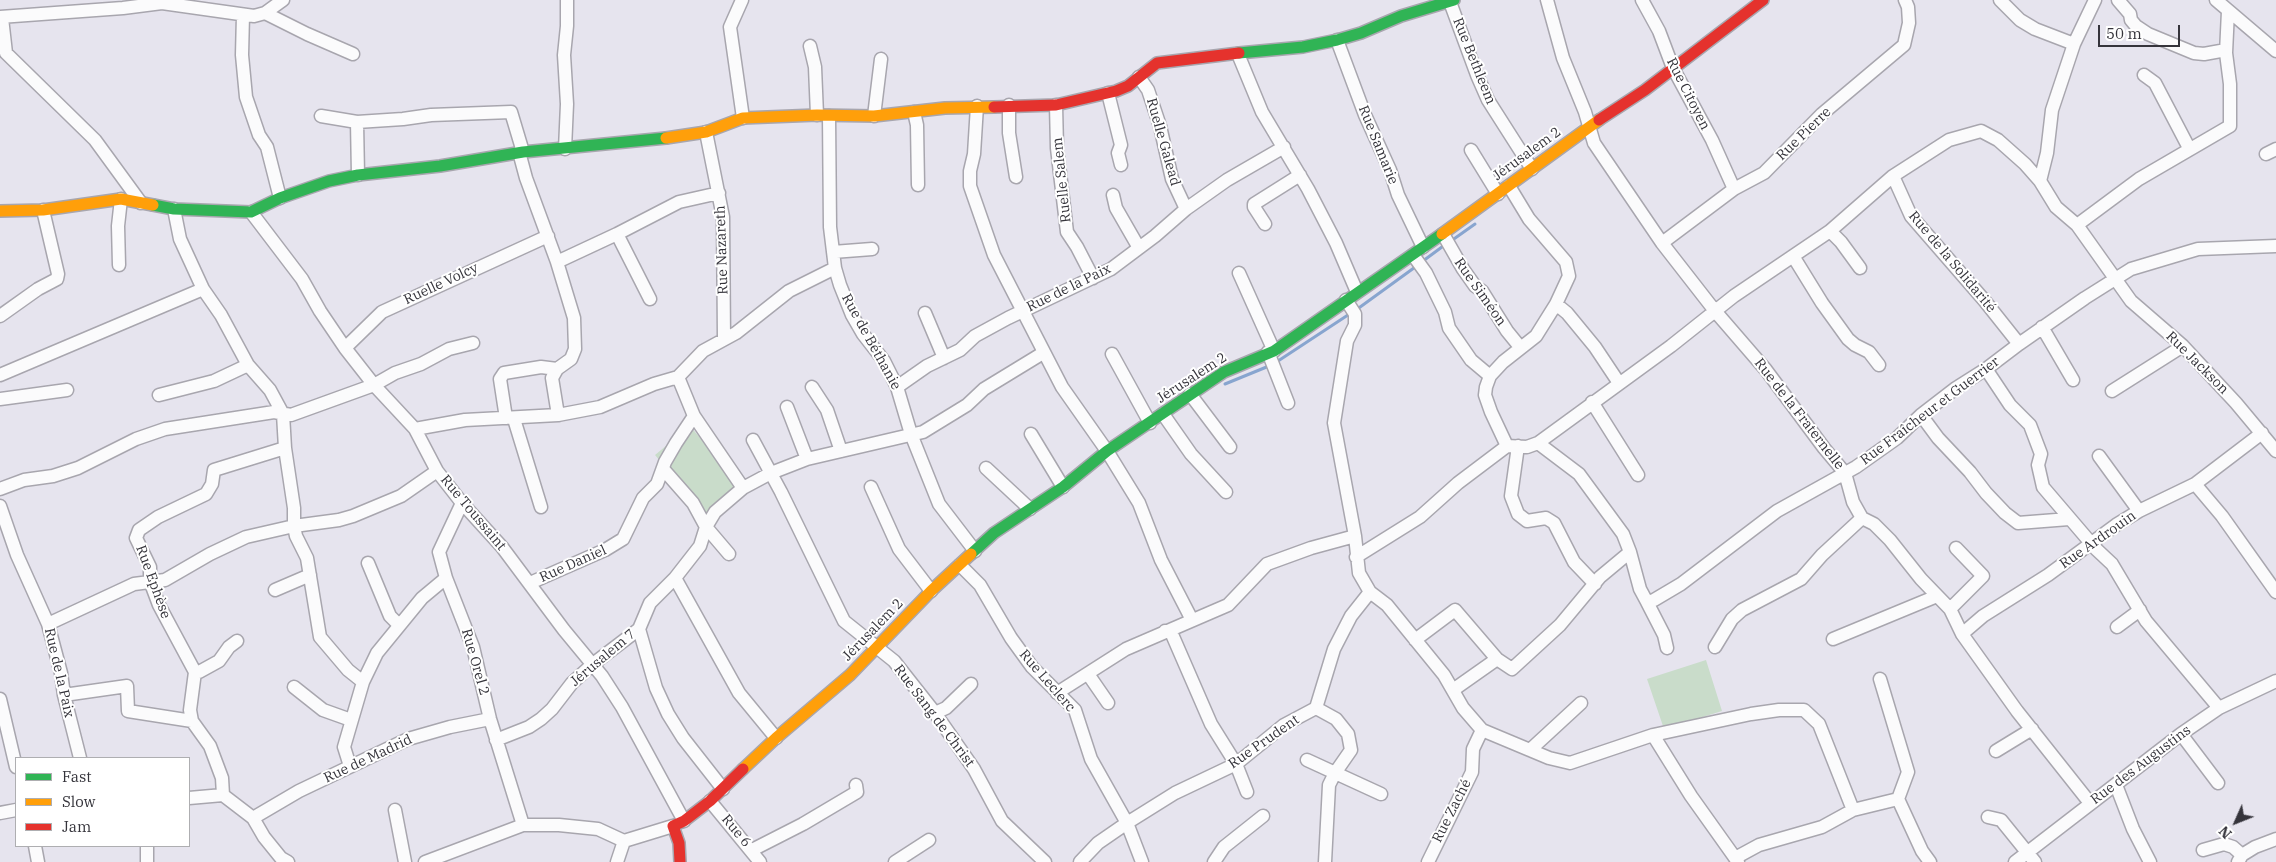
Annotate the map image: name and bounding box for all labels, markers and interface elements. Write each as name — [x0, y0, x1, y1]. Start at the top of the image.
street label: Rue Bethleem — [1449, 15, 1499, 107]
scale bar — [2101, 15, 2184, 47]
text: 50 m — [2106, 24, 2142, 43]
street label: Rue Citoyen — [1663, 55, 1713, 133]
street label: Ruelle Galead — [1142, 96, 1184, 188]
street label: Rue Samarie — [1355, 103, 1401, 187]
street label: Rue Pierre — [1773, 104, 1835, 164]
street label: Jérusalem 2 — [1490, 124, 1564, 184]
street label: Ruelle Salem — [1049, 137, 1075, 223]
street label: Rue Nazareth — [712, 205, 732, 295]
street label: Rue de la Solidarité — [1905, 208, 1999, 316]
street label: Rue Siméon — [1450, 255, 1510, 329]
street label: Ruelle Volcy — [401, 259, 481, 309]
street label: Rue de la Paix — [1024, 260, 1114, 316]
street label: Rue de Béthanie — [838, 291, 904, 393]
street label: Rue Jackson — [2162, 328, 2232, 398]
street label: Jérusalem 2 — [1154, 349, 1230, 407]
street label: Rue Fraîcheur et Guerrier — [1857, 353, 2003, 469]
street label: Rue de la Fraternelle — [1750, 355, 1848, 473]
street label: Rue Toussaint — [437, 472, 509, 554]
street label: Rue Ardrouin — [2057, 508, 2139, 572]
street label: Rue Daniel — [537, 542, 609, 586]
street label: Rue Ephèse — [132, 543, 174, 621]
street label: Jérusalem 2 — [839, 595, 907, 665]
street label: Jérusalem 7 — [567, 626, 639, 690]
street label: Rue de la Paix — [41, 627, 77, 719]
street label: Rue Orel 2 — [458, 627, 492, 697]
street label: Rue Leclerc — [1015, 646, 1079, 716]
street label: Rue Sang de Christ — [890, 662, 978, 770]
street label: Rue Prudent — [1225, 711, 1303, 773]
street label: Rue des Augustins — [2088, 722, 2194, 808]
street label: Rue de Madrid — [321, 731, 415, 787]
legend — [15, 757, 190, 847]
text: Fast — [62, 767, 92, 786]
street label: Rue Zaché — [1429, 777, 1475, 845]
text: Slow — [62, 792, 95, 811]
north arrow — [2211, 797, 2261, 847]
street label: Rue 6 — [718, 811, 754, 851]
text: Jam — [62, 817, 91, 836]
text: N — [2215, 822, 2236, 843]

